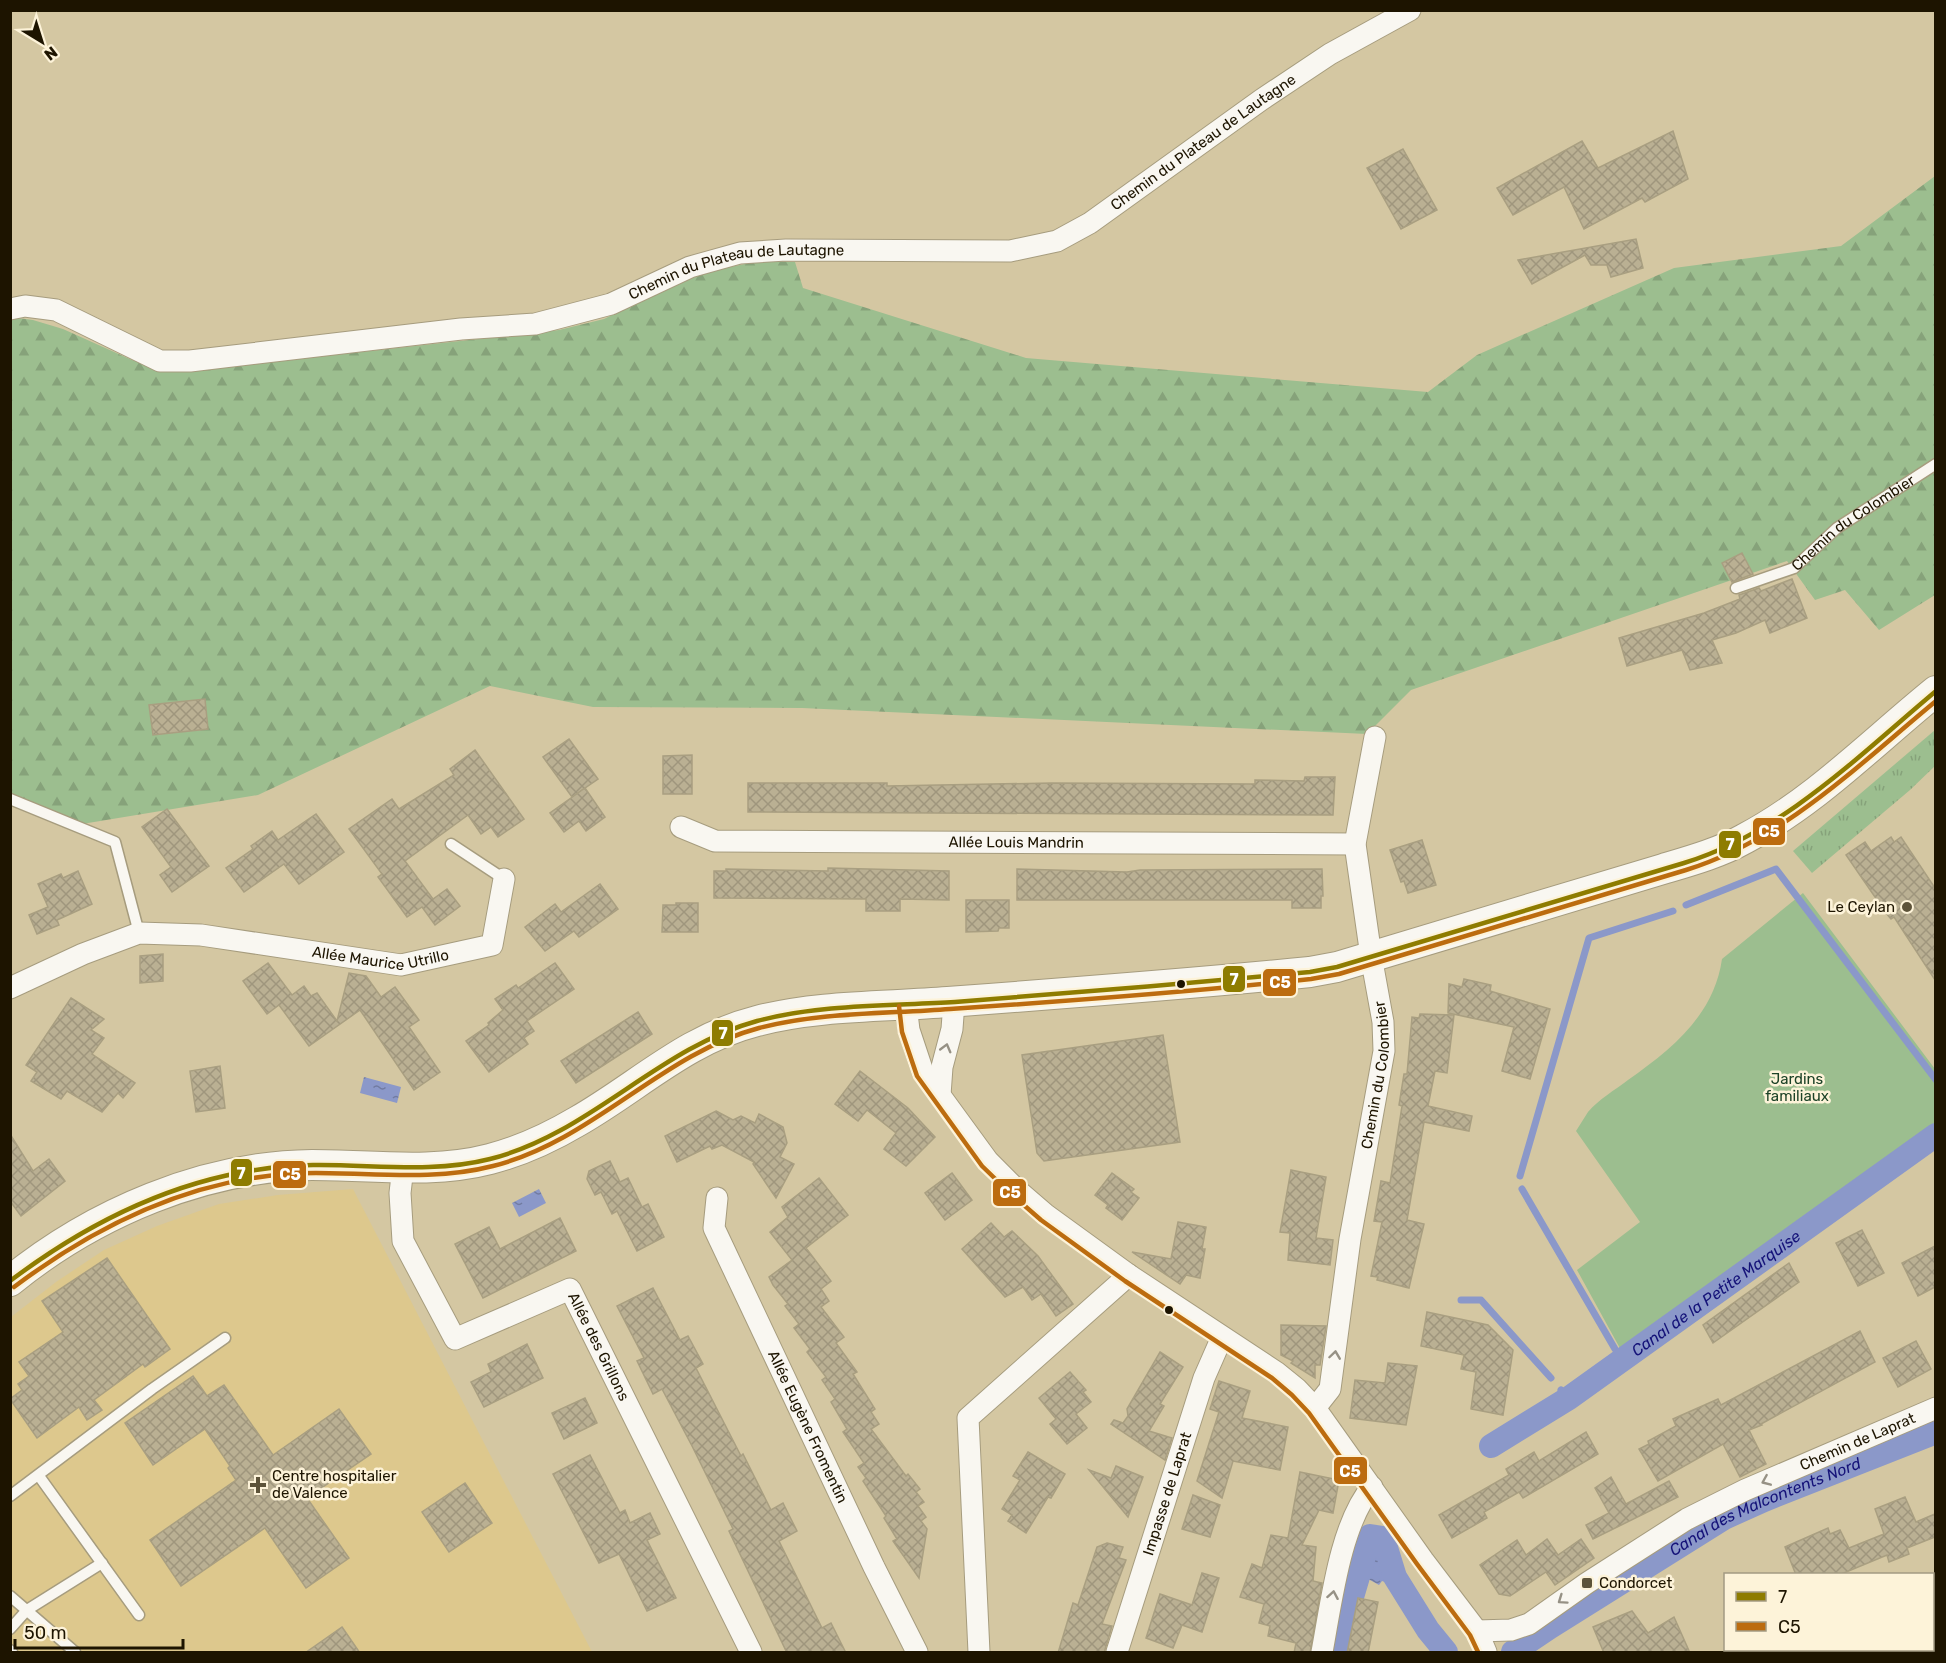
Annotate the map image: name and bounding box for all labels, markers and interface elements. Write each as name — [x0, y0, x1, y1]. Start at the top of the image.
north arrow — [12, 12, 72, 72]
text: N — [41, 42, 61, 64]
street label: Chemin du Plateau de Lautagne — [1107, 70, 1299, 214]
street label: Chemin du Plateau de Lautagne — [626, 241, 844, 304]
street label: Chemin du Colombier — [1788, 471, 1918, 575]
line badge: C5 — [1752, 817, 1786, 846]
text: C5 — [1758, 822, 1780, 841]
line badge: 7 — [1718, 830, 1742, 859]
street label: Allée Louis Mandrin — [948, 833, 1084, 852]
text: 7 — [1725, 835, 1735, 854]
place label: Le Ceylan — [1827, 898, 1895, 916]
marker: Le Ceylan — [1900, 900, 1914, 914]
street label: Allée Maurice Utrillo — [311, 943, 450, 974]
line badge: 7 — [1222, 965, 1246, 993]
line badge: C5 — [1262, 968, 1297, 997]
text: 7 — [1229, 970, 1239, 989]
text: C5 — [1269, 973, 1291, 992]
unlabelled marker — [1175, 978, 1187, 990]
street label: Chemin du Colombier — [1357, 999, 1393, 1151]
line badge: 7 — [711, 1019, 734, 1047]
text: 7 — [718, 1024, 728, 1043]
one-way arrow — [939, 1043, 951, 1054]
park label: Jardins familiaux — [1765, 1070, 1829, 1105]
line badge: 7 — [230, 1158, 253, 1187]
line badge: C5 — [272, 1160, 307, 1189]
text: 7 — [236, 1164, 246, 1183]
text: C5 — [279, 1165, 301, 1184]
line badge: C5 — [992, 1178, 1027, 1207]
text: C5 — [999, 1183, 1021, 1202]
water label: Canal de la Petite Marquise — [1627, 1226, 1804, 1360]
street label: Allée des Grillons — [564, 1289, 633, 1404]
unlabelled marker — [1163, 1304, 1175, 1316]
street label: Allée Eugène Fromentin — [764, 1348, 852, 1506]
one-way arrow — [1328, 1351, 1340, 1360]
street label: Chemin de Laprat — [1797, 1409, 1918, 1474]
street label: Impasse de Laprat — [1139, 1430, 1195, 1558]
water label: Canal des Malcontents Nord — [1666, 1453, 1864, 1560]
line badge: C5 — [1333, 1456, 1368, 1485]
text: C5 — [1339, 1462, 1361, 1481]
place label: Centre hospitalier de Valence — [272, 1467, 397, 1502]
one-way arrow — [1761, 1474, 1772, 1486]
marker: Centre hospitalier de Valence — [249, 1476, 267, 1494]
legend — [1724, 1573, 1934, 1651]
place label: Condorcet — [1599, 1574, 1672, 1592]
marker: Condorcet — [1580, 1576, 1594, 1590]
text: 7 — [1778, 1586, 1787, 1608]
one-way arrow — [1326, 1590, 1339, 1600]
one-way arrow — [1558, 1593, 1569, 1604]
scale bar — [15, 1612, 183, 1650]
text: C5 — [1778, 1616, 1801, 1638]
text: 50 m — [24, 1622, 67, 1644]

